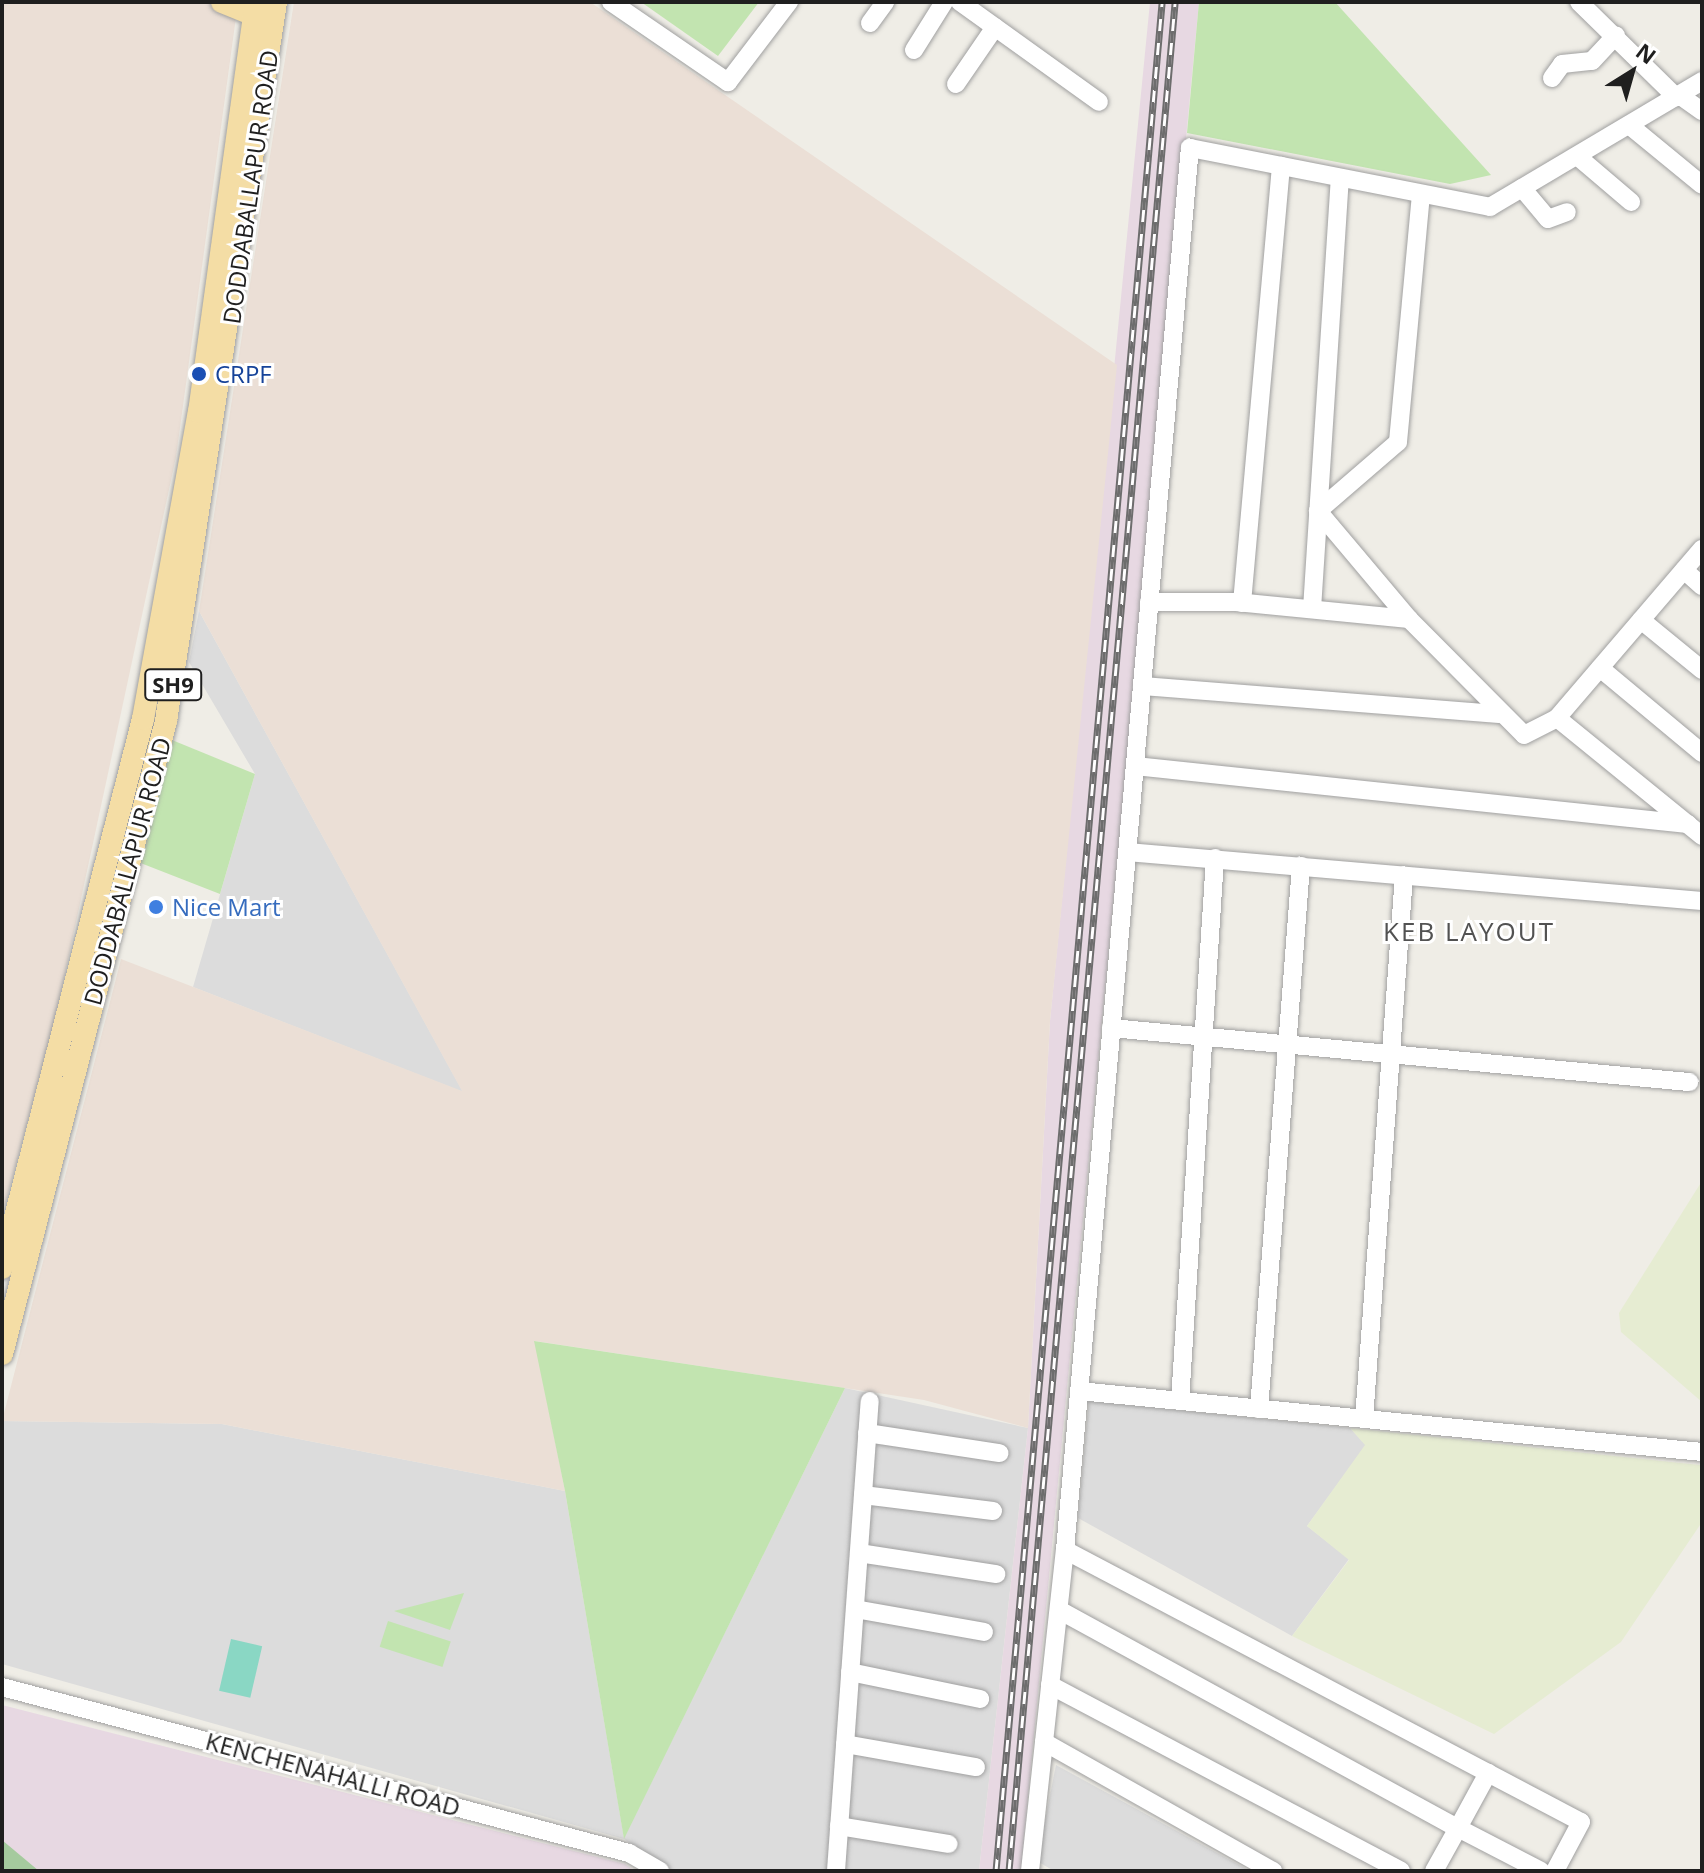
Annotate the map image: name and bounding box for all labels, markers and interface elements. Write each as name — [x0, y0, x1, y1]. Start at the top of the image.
north arrow — [1592, 32, 1672, 112]
text: N — [1630, 35, 1663, 70]
street label: DODDABALLAPUR ROAD — [217, 48, 283, 326]
place label: CRPF — [215, 360, 272, 388]
marker: CRPF — [190, 365, 208, 383]
road number: SH9 — [143, 667, 203, 703]
street label: DODDABALLAPUR ROAD — [77, 734, 177, 1008]
place label: Nice Mart — [172, 893, 281, 921]
marker: Nice Mart — [147, 898, 165, 916]
district label: KEB LAYOUT — [1383, 916, 1555, 948]
street label: KENCHENAHALLI ROAD — [203, 1726, 463, 1822]

